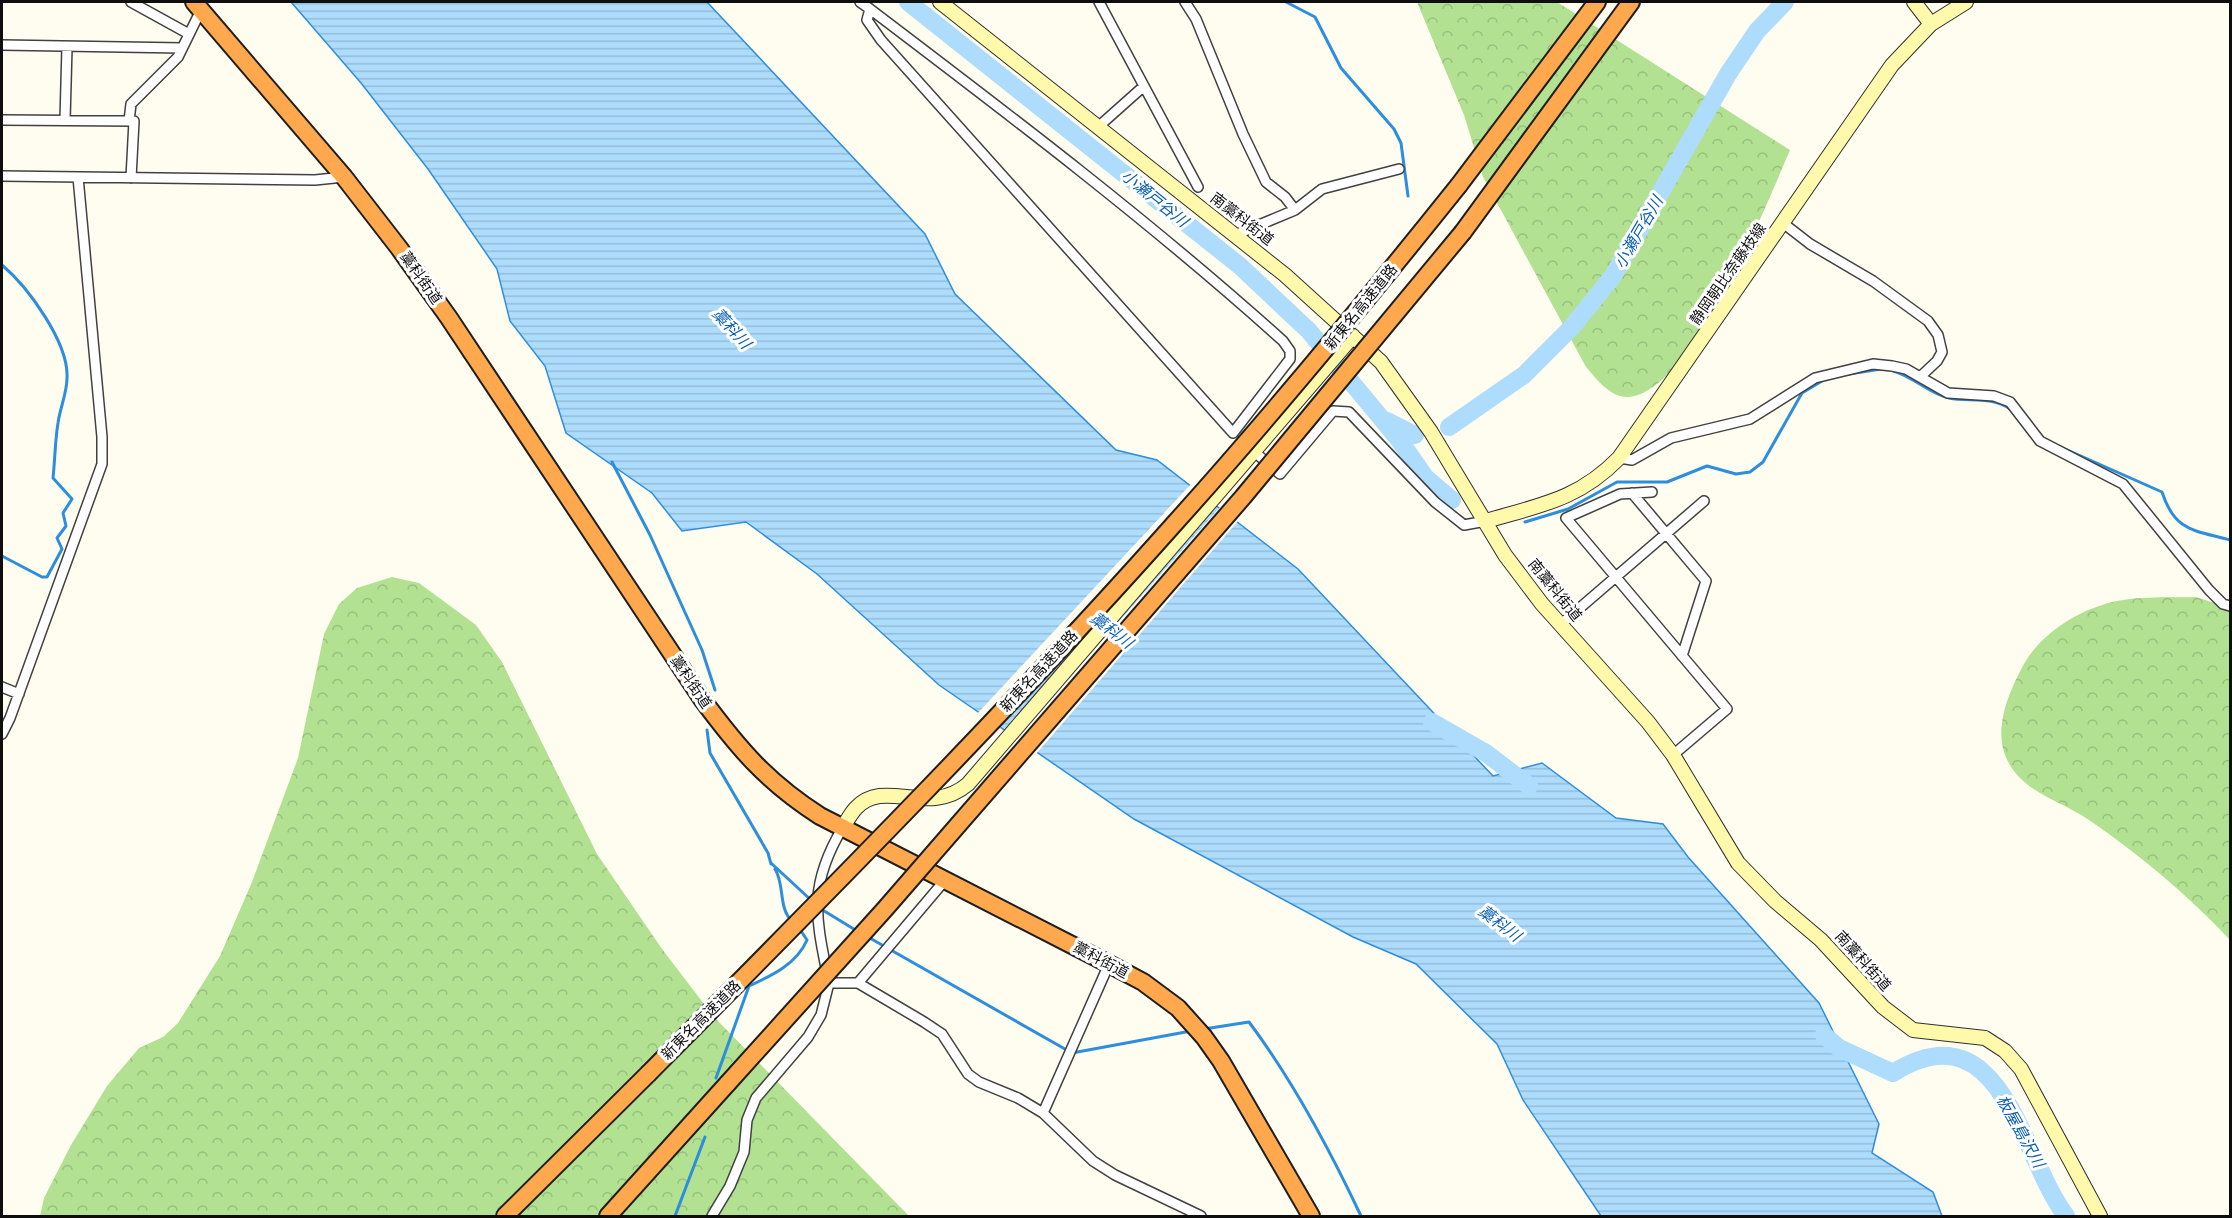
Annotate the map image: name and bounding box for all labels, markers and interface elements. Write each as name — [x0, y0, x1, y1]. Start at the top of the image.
water label: 小瀬戸谷川 — [1117, 163, 1196, 233]
street label: 南藁科街道 — [1207, 186, 1279, 249]
water label: 小瀬戸谷川 — [1607, 189, 1669, 272]
street label: 静岡朝比奈藤枝線 — [1684, 218, 1770, 328]
street label: 藁科街道 — [396, 247, 448, 308]
street label: 新東名高速道路 — [1319, 259, 1401, 353]
water label: 藁科川 — [708, 301, 759, 355]
street label: 南藁科街道 — [1524, 553, 1588, 625]
water label: 藁科川 — [1086, 605, 1141, 654]
street label: 新東名高速道路 — [994, 624, 1081, 716]
street label: 藁科街道 — [667, 650, 718, 712]
water label: 藁科川 — [1474, 898, 1529, 947]
street label: 南藁科街道 — [1831, 925, 1897, 995]
street label: 藁科街道 — [1070, 935, 1133, 982]
street label: 新東名高速道路 — [655, 974, 744, 1063]
water label: 板屋島沢川 — [1992, 1090, 2053, 1173]

